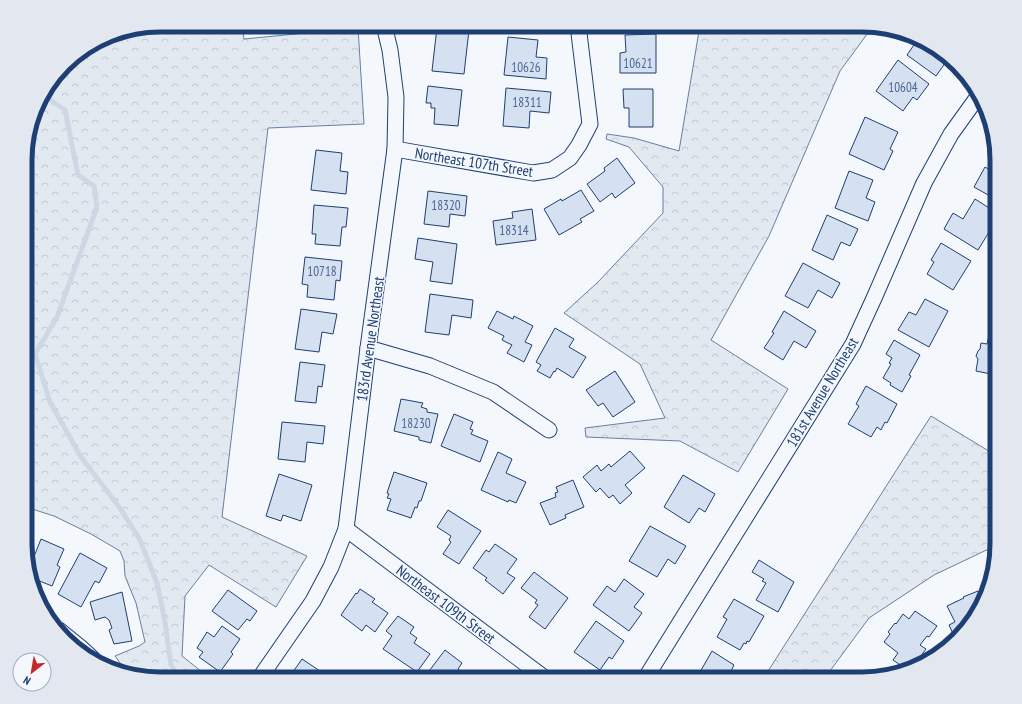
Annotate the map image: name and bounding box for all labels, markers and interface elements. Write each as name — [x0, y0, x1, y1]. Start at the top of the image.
house number: 10621 — [623, 55, 653, 72]
house number: 10626 — [511, 59, 541, 76]
house number: 10604 — [888, 79, 918, 96]
house number: 18311 — [512, 94, 542, 111]
street label: Northeast 107th Street — [414, 143, 534, 181]
house number: 18320 — [431, 197, 461, 214]
house number: 18314 — [499, 222, 529, 239]
house number: 10718 — [307, 263, 337, 280]
street label: 183rd Avenue Northeast — [352, 275, 388, 403]
street label: 181st Avenue Northeast — [782, 334, 862, 450]
house number: 18230 — [401, 415, 431, 432]
street label: Northeast 109th Street — [393, 560, 499, 648]
north arrow — [12, 652, 52, 692]
text: N — [21, 673, 33, 688]

